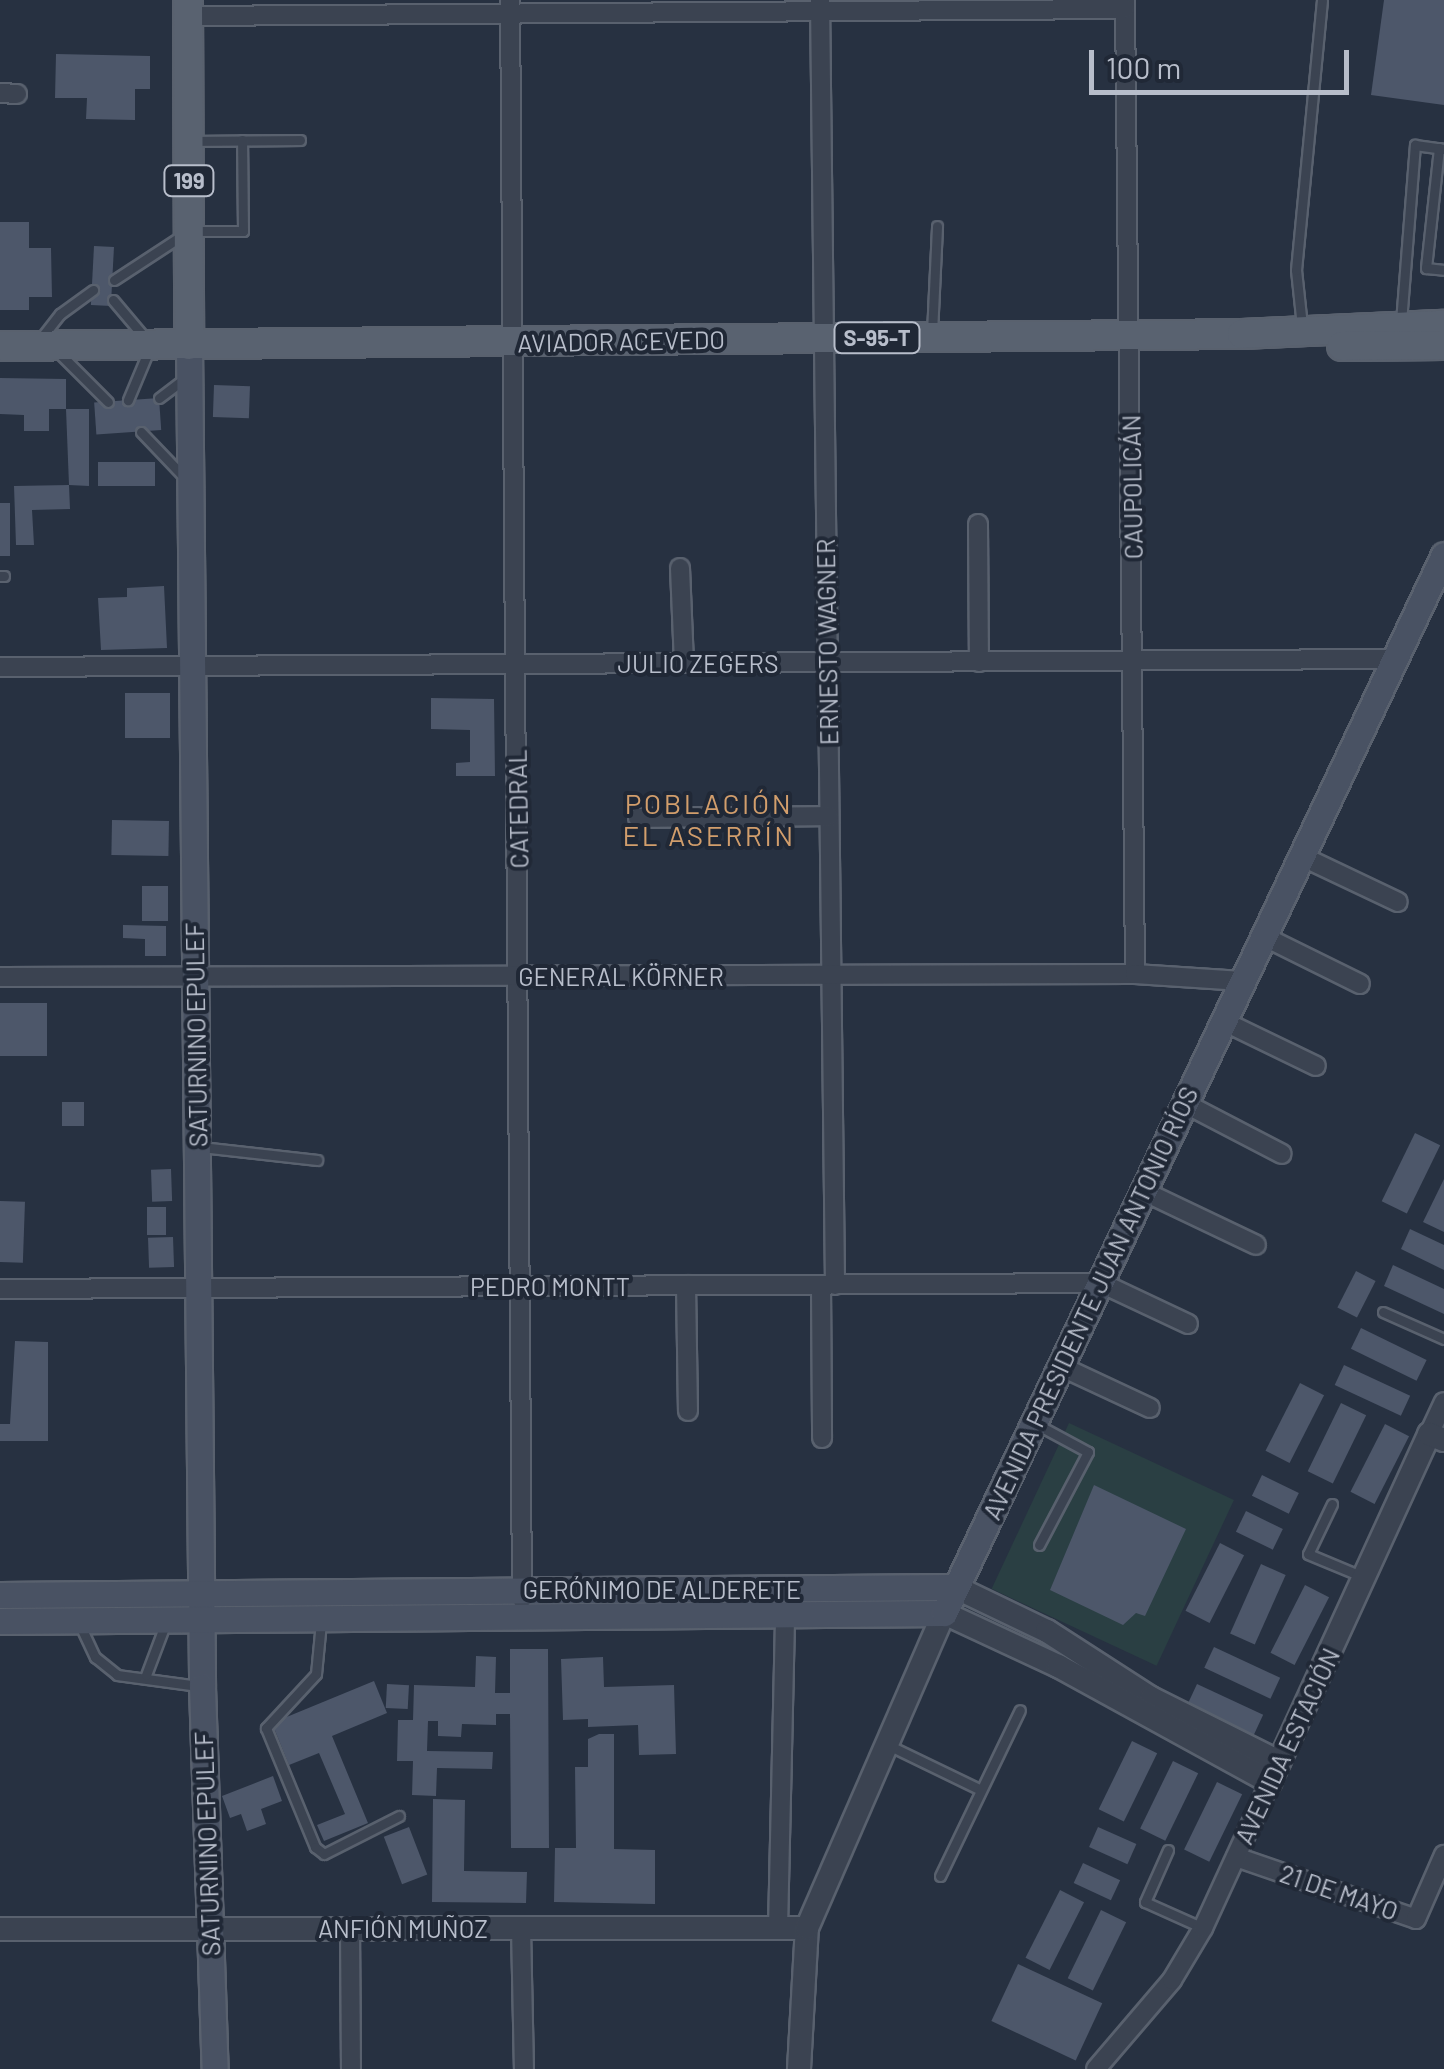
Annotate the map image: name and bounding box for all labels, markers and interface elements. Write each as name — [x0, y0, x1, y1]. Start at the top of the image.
scale bar — [1094, 30, 1354, 92]
text: 100 m — [1106, 49, 1181, 85]
road number: 199 — [162, 164, 216, 198]
road number: S-95-T — [832, 321, 922, 355]
street label: AVIADOR ACEVEDO — [517, 324, 725, 358]
street label: CAUPOLICÁN — [1116, 414, 1148, 560]
street label: ERNESTO WAGNER — [810, 538, 844, 746]
street label: JULIO ZEGERS — [617, 648, 779, 678]
street label: CATEDRAL — [502, 749, 534, 869]
district label: POBLACIÓN EL ASERRÍN — [622, 786, 796, 852]
street label: SATURNINO EPULEF — [179, 923, 213, 1147]
street label: GENERAL KÖRNER — [518, 961, 724, 991]
street label: AVENIDA PRESIDENTE JUAN ANTONIO RÍOS — [976, 1082, 1204, 1524]
street label: PEDRO MONTT — [470, 1271, 630, 1301]
street label: GERÓNIMO DE ALDERETE — [523, 1574, 801, 1604]
street label: AVENIDA ESTACIÓN — [1228, 1643, 1346, 1849]
street label: SATURNINO EPULEF — [188, 1731, 226, 1957]
street label: 21 DE MAYO — [1276, 1858, 1402, 1926]
street label: ANFIÓN MUÑOZ — [318, 1913, 488, 1943]

